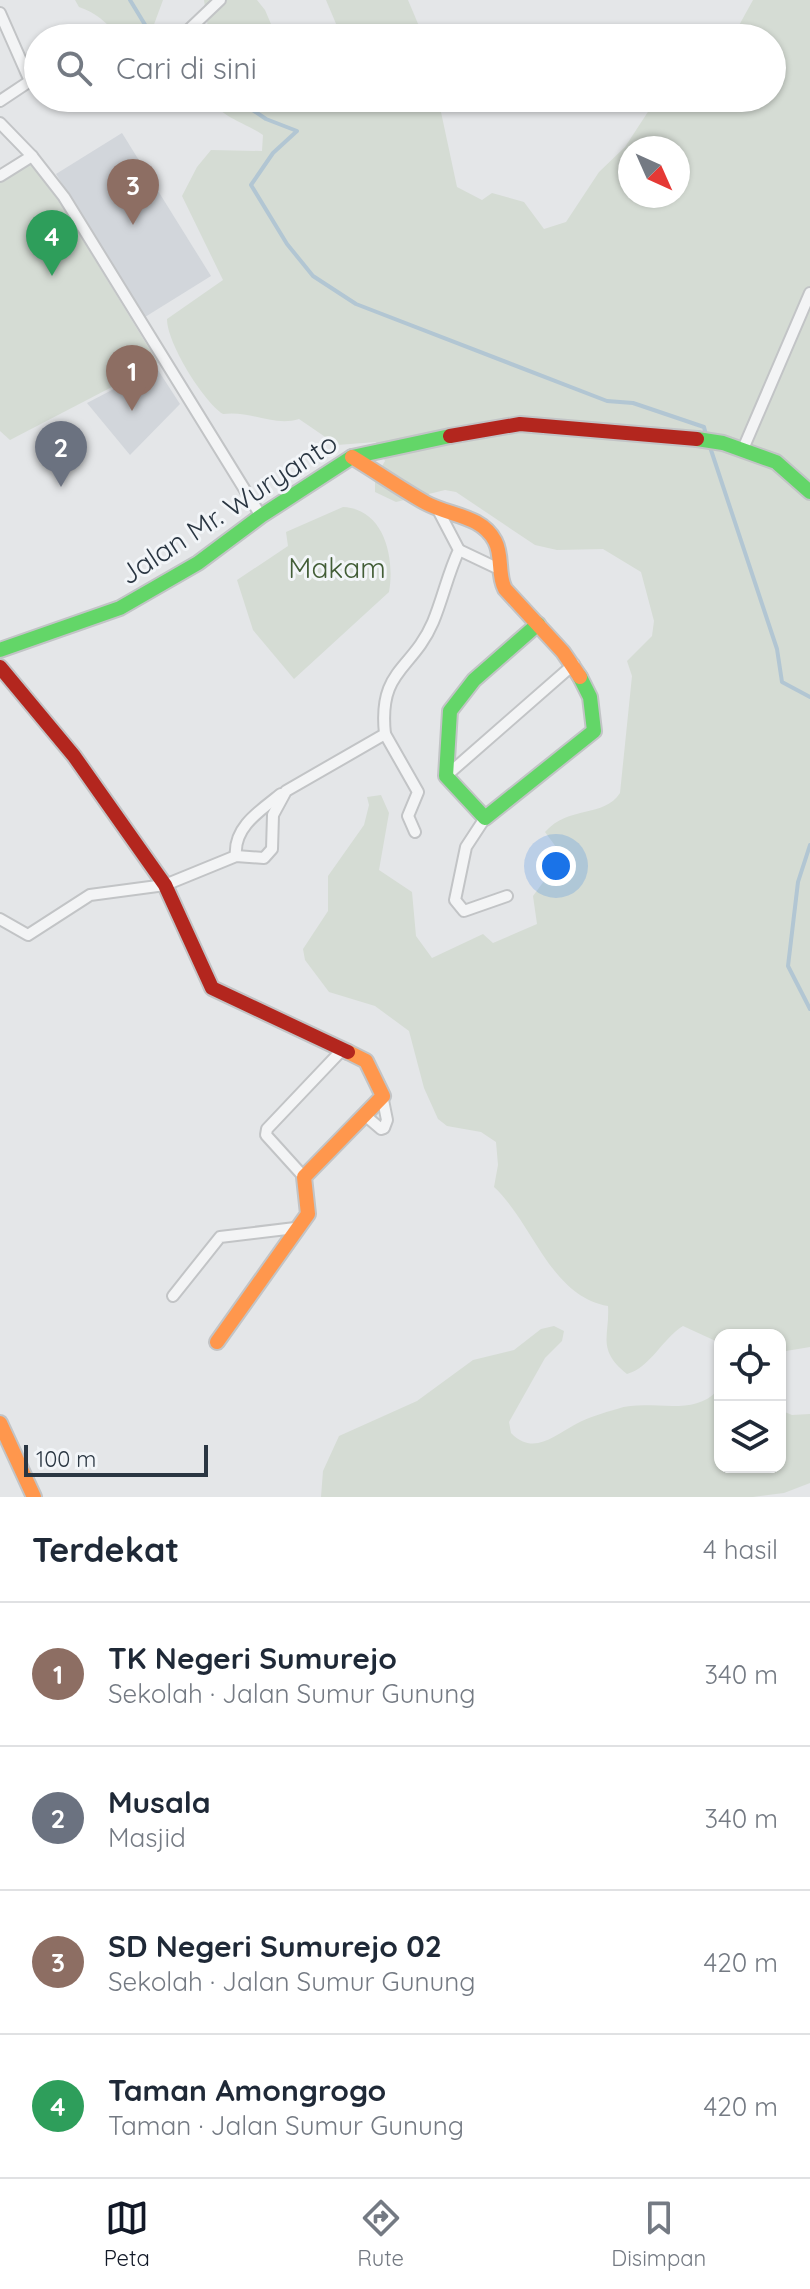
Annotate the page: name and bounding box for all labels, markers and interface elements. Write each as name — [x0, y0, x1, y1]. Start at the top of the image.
search box — [24, 24, 786, 112]
icon: search — [52, 46, 96, 90]
text: Cari di sini — [116, 49, 257, 87]
north arrow — [618, 136, 690, 208]
pin: 3 — [107, 159, 159, 225]
pin: 4 — [26, 210, 78, 276]
pin: 1 — [106, 345, 158, 411]
pin: 2 — [35, 421, 87, 487]
street label: Jalan Mr. Wuryanto — [112, 424, 344, 592]
park label: Makam — [288, 550, 386, 585]
your location — [536, 846, 576, 886]
map controls — [714, 1329, 786, 1473]
button: locate — [714, 1329, 786, 1401]
button: layers — [714, 1401, 786, 1473]
scale bar — [24, 1441, 208, 1477]
text: 100 m — [36, 1445, 96, 1473]
text: Terdekat — [32, 1528, 179, 1571]
text: 4 hasil — [703, 1533, 778, 1566]
text: TK Negeri Sumurejo — [108, 1639, 397, 1677]
text: 1 — [53, 1658, 63, 1691]
text: 340 m — [704, 1658, 778, 1691]
text: Sekolah · Jalan Sumur Gunung — [108, 1677, 476, 1710]
text: Musala — [108, 1783, 211, 1821]
text: 2 — [51, 1802, 65, 1835]
text: 340 m — [704, 1802, 778, 1835]
text: Masjid — [108, 1821, 186, 1854]
text: SD Negeri Sumurejo 02 — [108, 1927, 442, 1965]
text: 3 — [51, 1946, 65, 1979]
text: 420 m — [704, 1946, 778, 1979]
text: Sekolah · Jalan Sumur Gunung — [108, 1965, 476, 1998]
text: Taman Amongrogo — [108, 2071, 386, 2109]
text: 4 — [50, 2090, 66, 2123]
text: 420 m — [704, 2090, 778, 2123]
text: Taman · Jalan Sumur Gunung — [108, 2109, 464, 2142]
tab: Peta — [104, 2196, 150, 2272]
tab: Rute — [357, 2196, 404, 2272]
tab: Disimpan — [611, 2196, 706, 2272]

